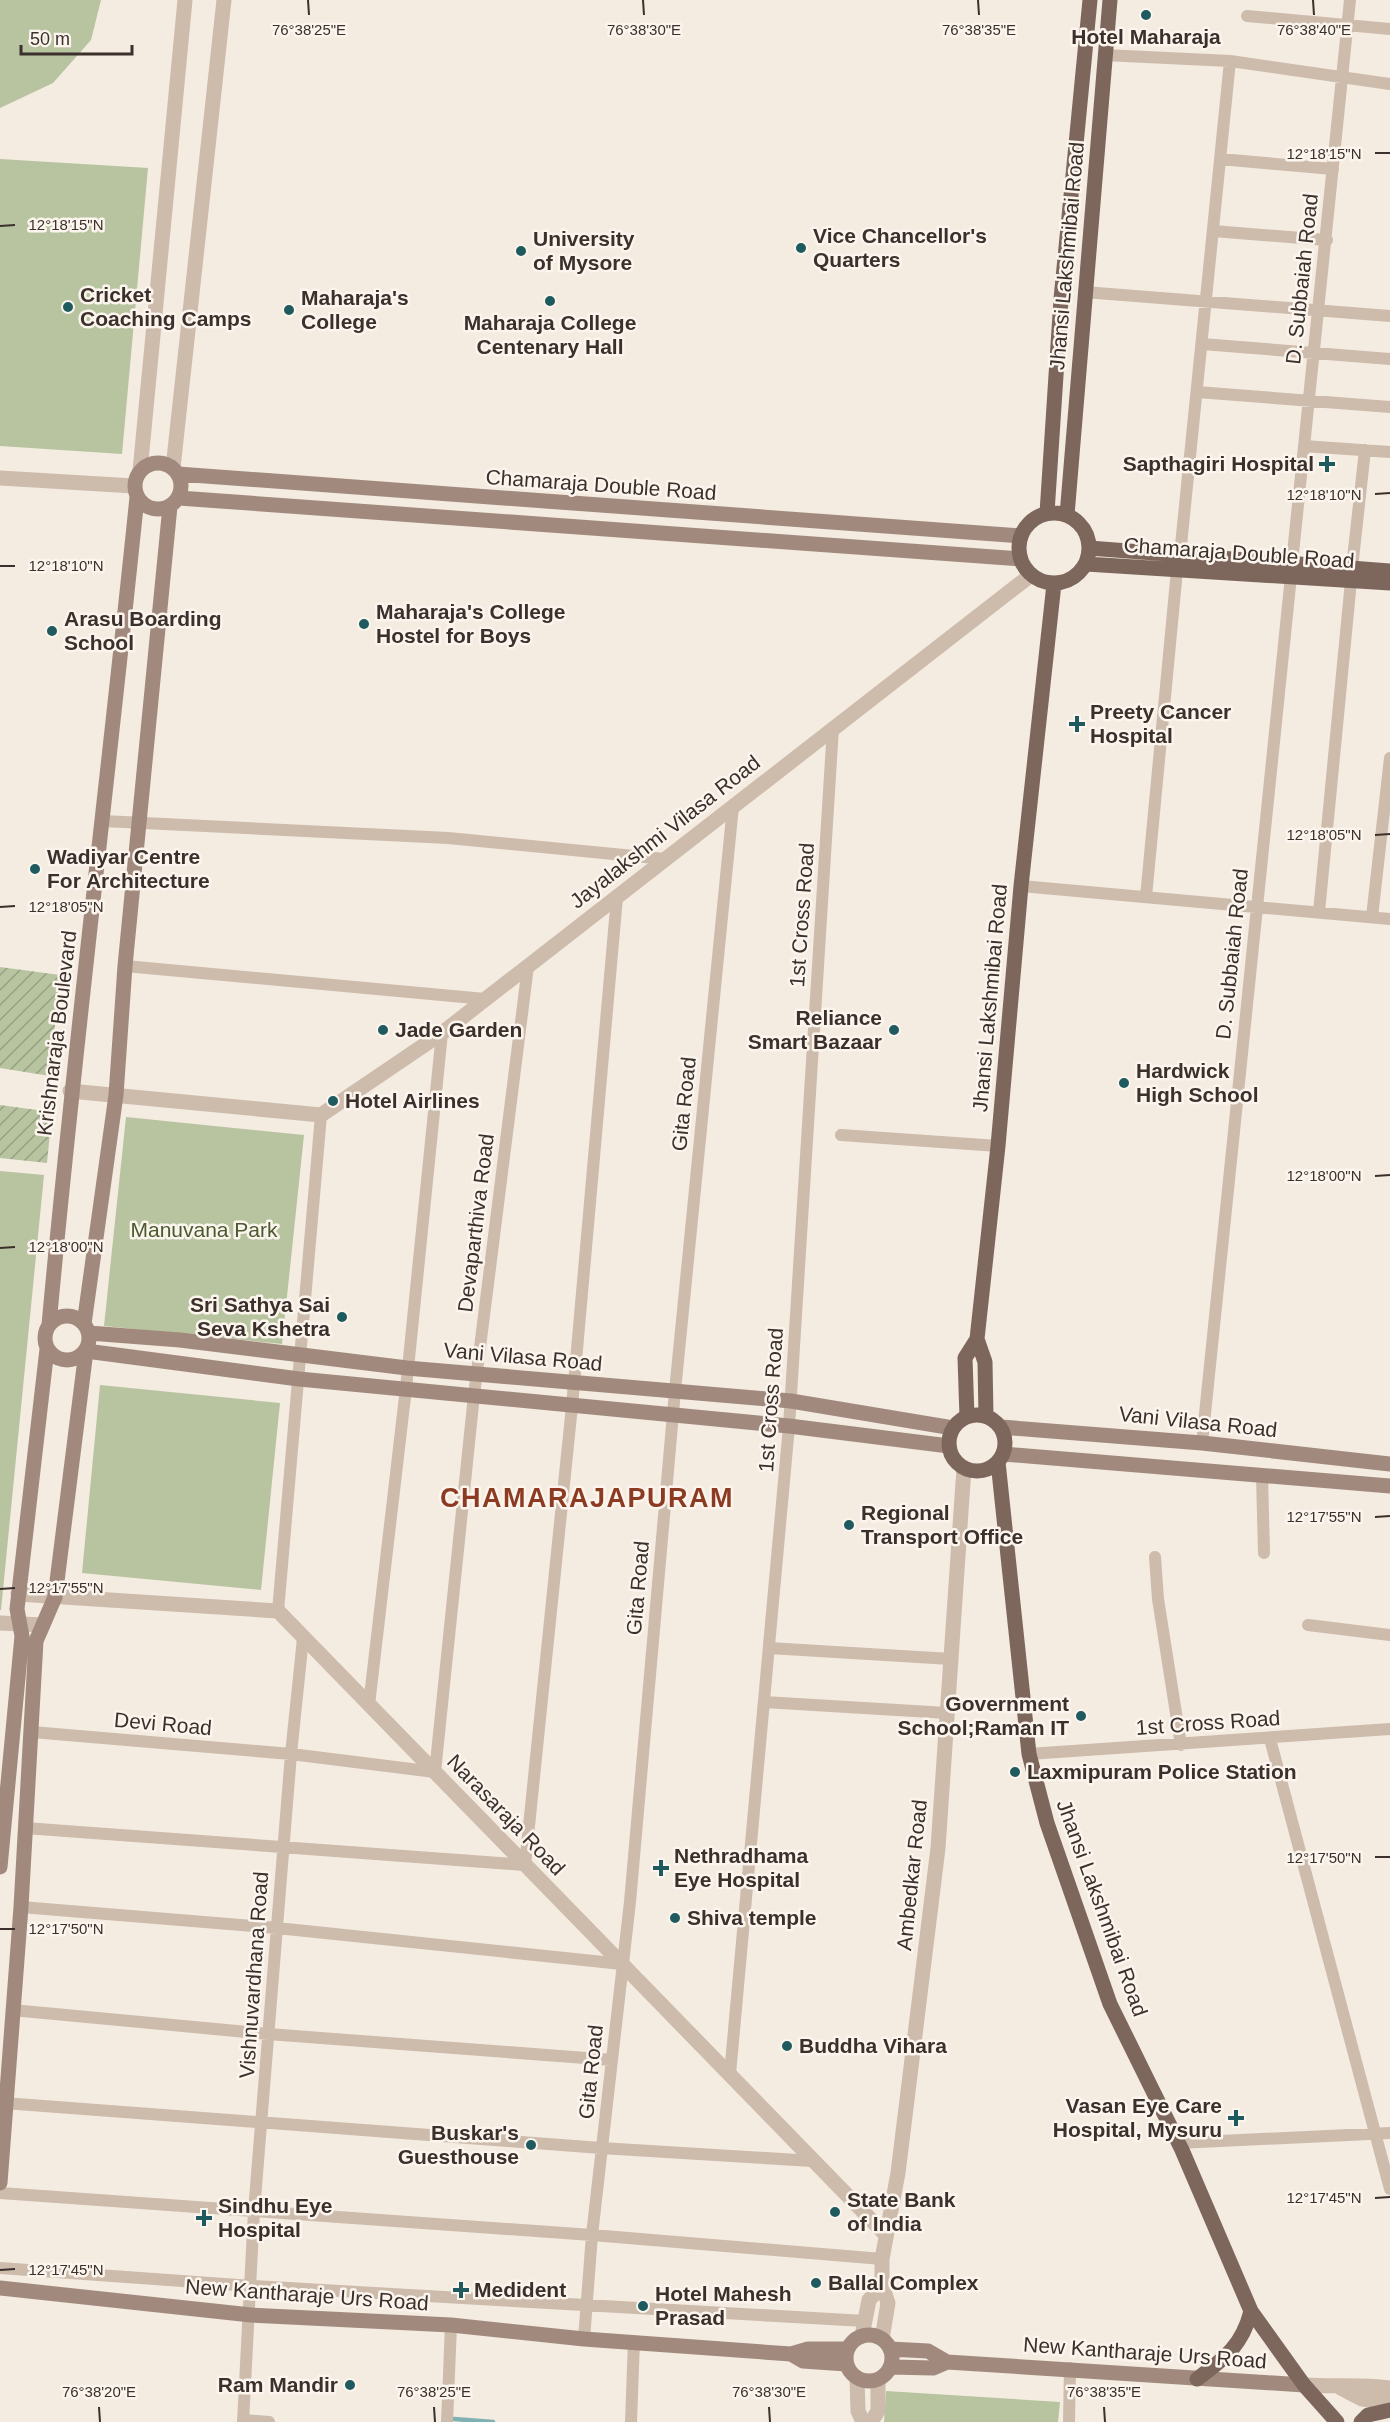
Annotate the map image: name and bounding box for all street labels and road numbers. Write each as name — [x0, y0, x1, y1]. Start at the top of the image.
street label: Jhansi Lakshmibai Road — [1045, 141, 1088, 371]
street label: D. Subbaiah Road — [1281, 192, 1322, 365]
street label: Chamaraja Double Road — [485, 465, 717, 504]
street label: Chamaraja Double Road — [1123, 533, 1355, 572]
street label: Jayalakshmi Vilasa Road — [565, 750, 764, 913]
street label: 1st Cross Road — [785, 842, 818, 988]
street label: D. Subbaiah Road — [1211, 867, 1252, 1040]
street label: Jhansi Lakshmibai Road — [968, 883, 1011, 1113]
street label: Krishnaraja Boulevard — [32, 929, 81, 1137]
street label: Gita Road — [667, 1056, 700, 1152]
street label: Devaparthiva Road — [453, 1132, 498, 1314]
street label: 1st Cross Road — [754, 1327, 787, 1473]
street label: Vani Vilasa Road — [443, 1338, 603, 1375]
street label: Vani Vilasa Road — [1118, 1402, 1278, 1441]
street label: Gita Road — [622, 1540, 653, 1636]
street label: 1st Cross Road — [1135, 1706, 1281, 1739]
street label: Devi Road — [113, 1708, 213, 1739]
street label: Narasaraja Road — [443, 1750, 570, 1880]
street label: Jhansi Lakshmibai Road — [1053, 1796, 1152, 2019]
street label: Ambedkar Road — [892, 1798, 931, 1952]
street label: Vishnuvardhana Road — [235, 1871, 272, 2079]
street label: Gita Road — [574, 2024, 607, 2120]
street label: New Kantharaje Urs Road — [185, 2275, 430, 2314]
street label: New Kantharaje Urs Road — [1023, 2333, 1268, 2372]

